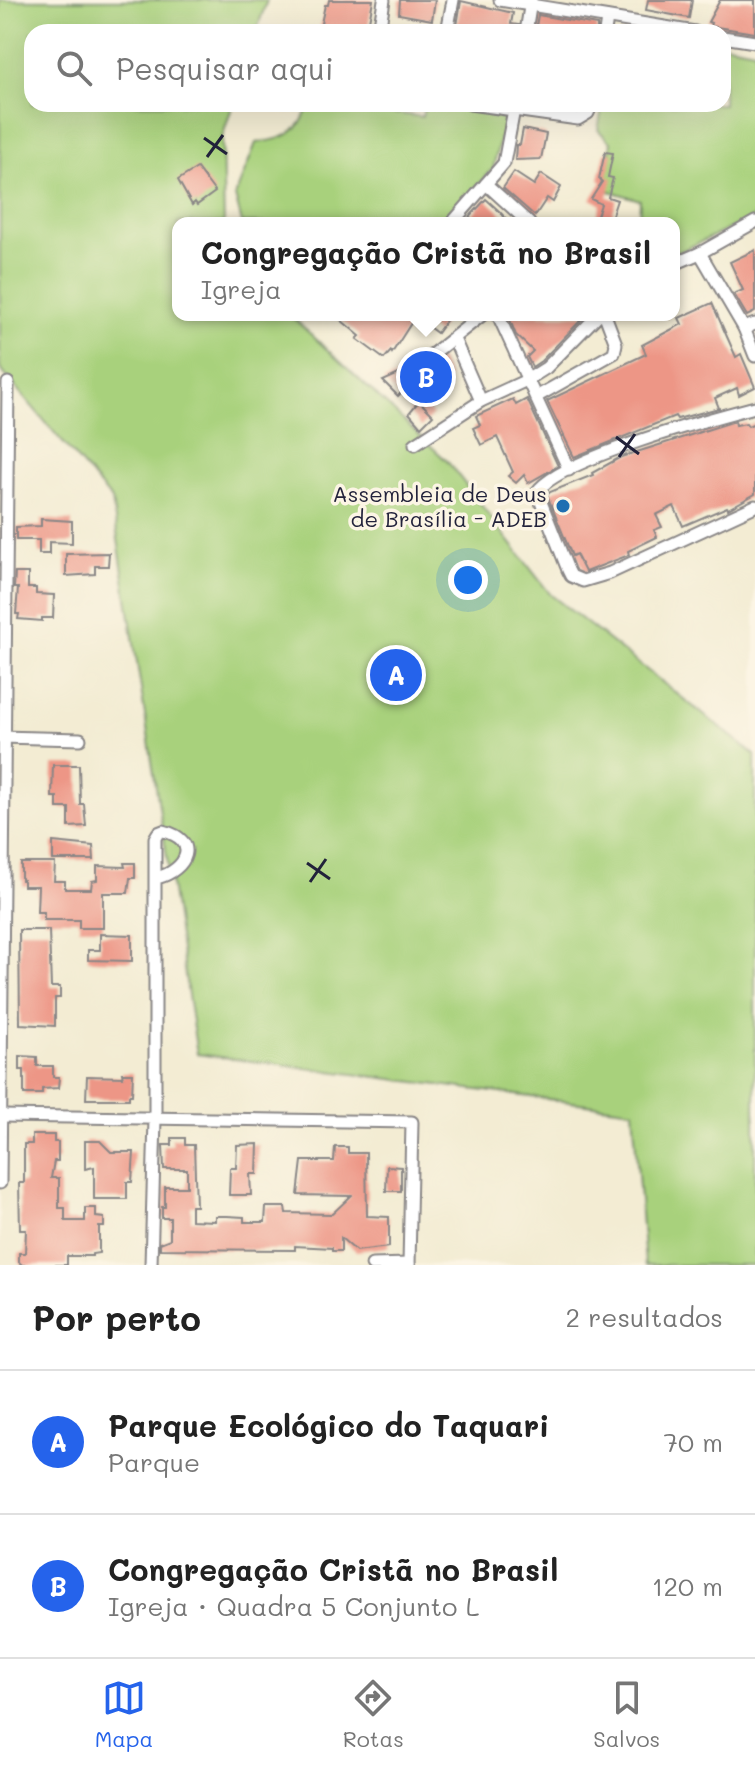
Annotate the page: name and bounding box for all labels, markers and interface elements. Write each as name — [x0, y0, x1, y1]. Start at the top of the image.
search box — [24, 24, 731, 112]
icon: search — [52, 46, 96, 90]
text: Pesquisar aqui — [116, 48, 334, 88]
popup — [172, 217, 680, 321]
text: Congregação Cristã no Brasil — [201, 232, 651, 272]
text: Igreja — [201, 272, 281, 306]
pin: B — [400, 347, 452, 407]
place label: Assembleia de Deus de Brasília - ADEB — [333, 479, 547, 533]
marker: Assembleia de Deus de Brasília - ADEB — [554, 497, 572, 515]
your location — [448, 560, 488, 600]
pin: A — [370, 645, 422, 705]
text: Por perto — [32, 1295, 201, 1340]
text: 2 resultados — [565, 1300, 723, 1334]
text: Parque Ecológico do Taquari — [108, 1405, 549, 1445]
text: A — [49, 1425, 67, 1459]
text: 70 m — [663, 1425, 723, 1459]
text: Parque — [108, 1445, 200, 1479]
text: Congregação Cristã no Brasil — [108, 1549, 558, 1589]
text: B — [49, 1569, 67, 1603]
text: 120 m — [652, 1569, 723, 1603]
text: Igreja · Quadra 5 Conjunto L — [108, 1589, 479, 1623]
tab: Mapa — [95, 1676, 153, 1753]
tab: Rotas — [343, 1676, 404, 1753]
tab: Salvos — [593, 1676, 660, 1753]

